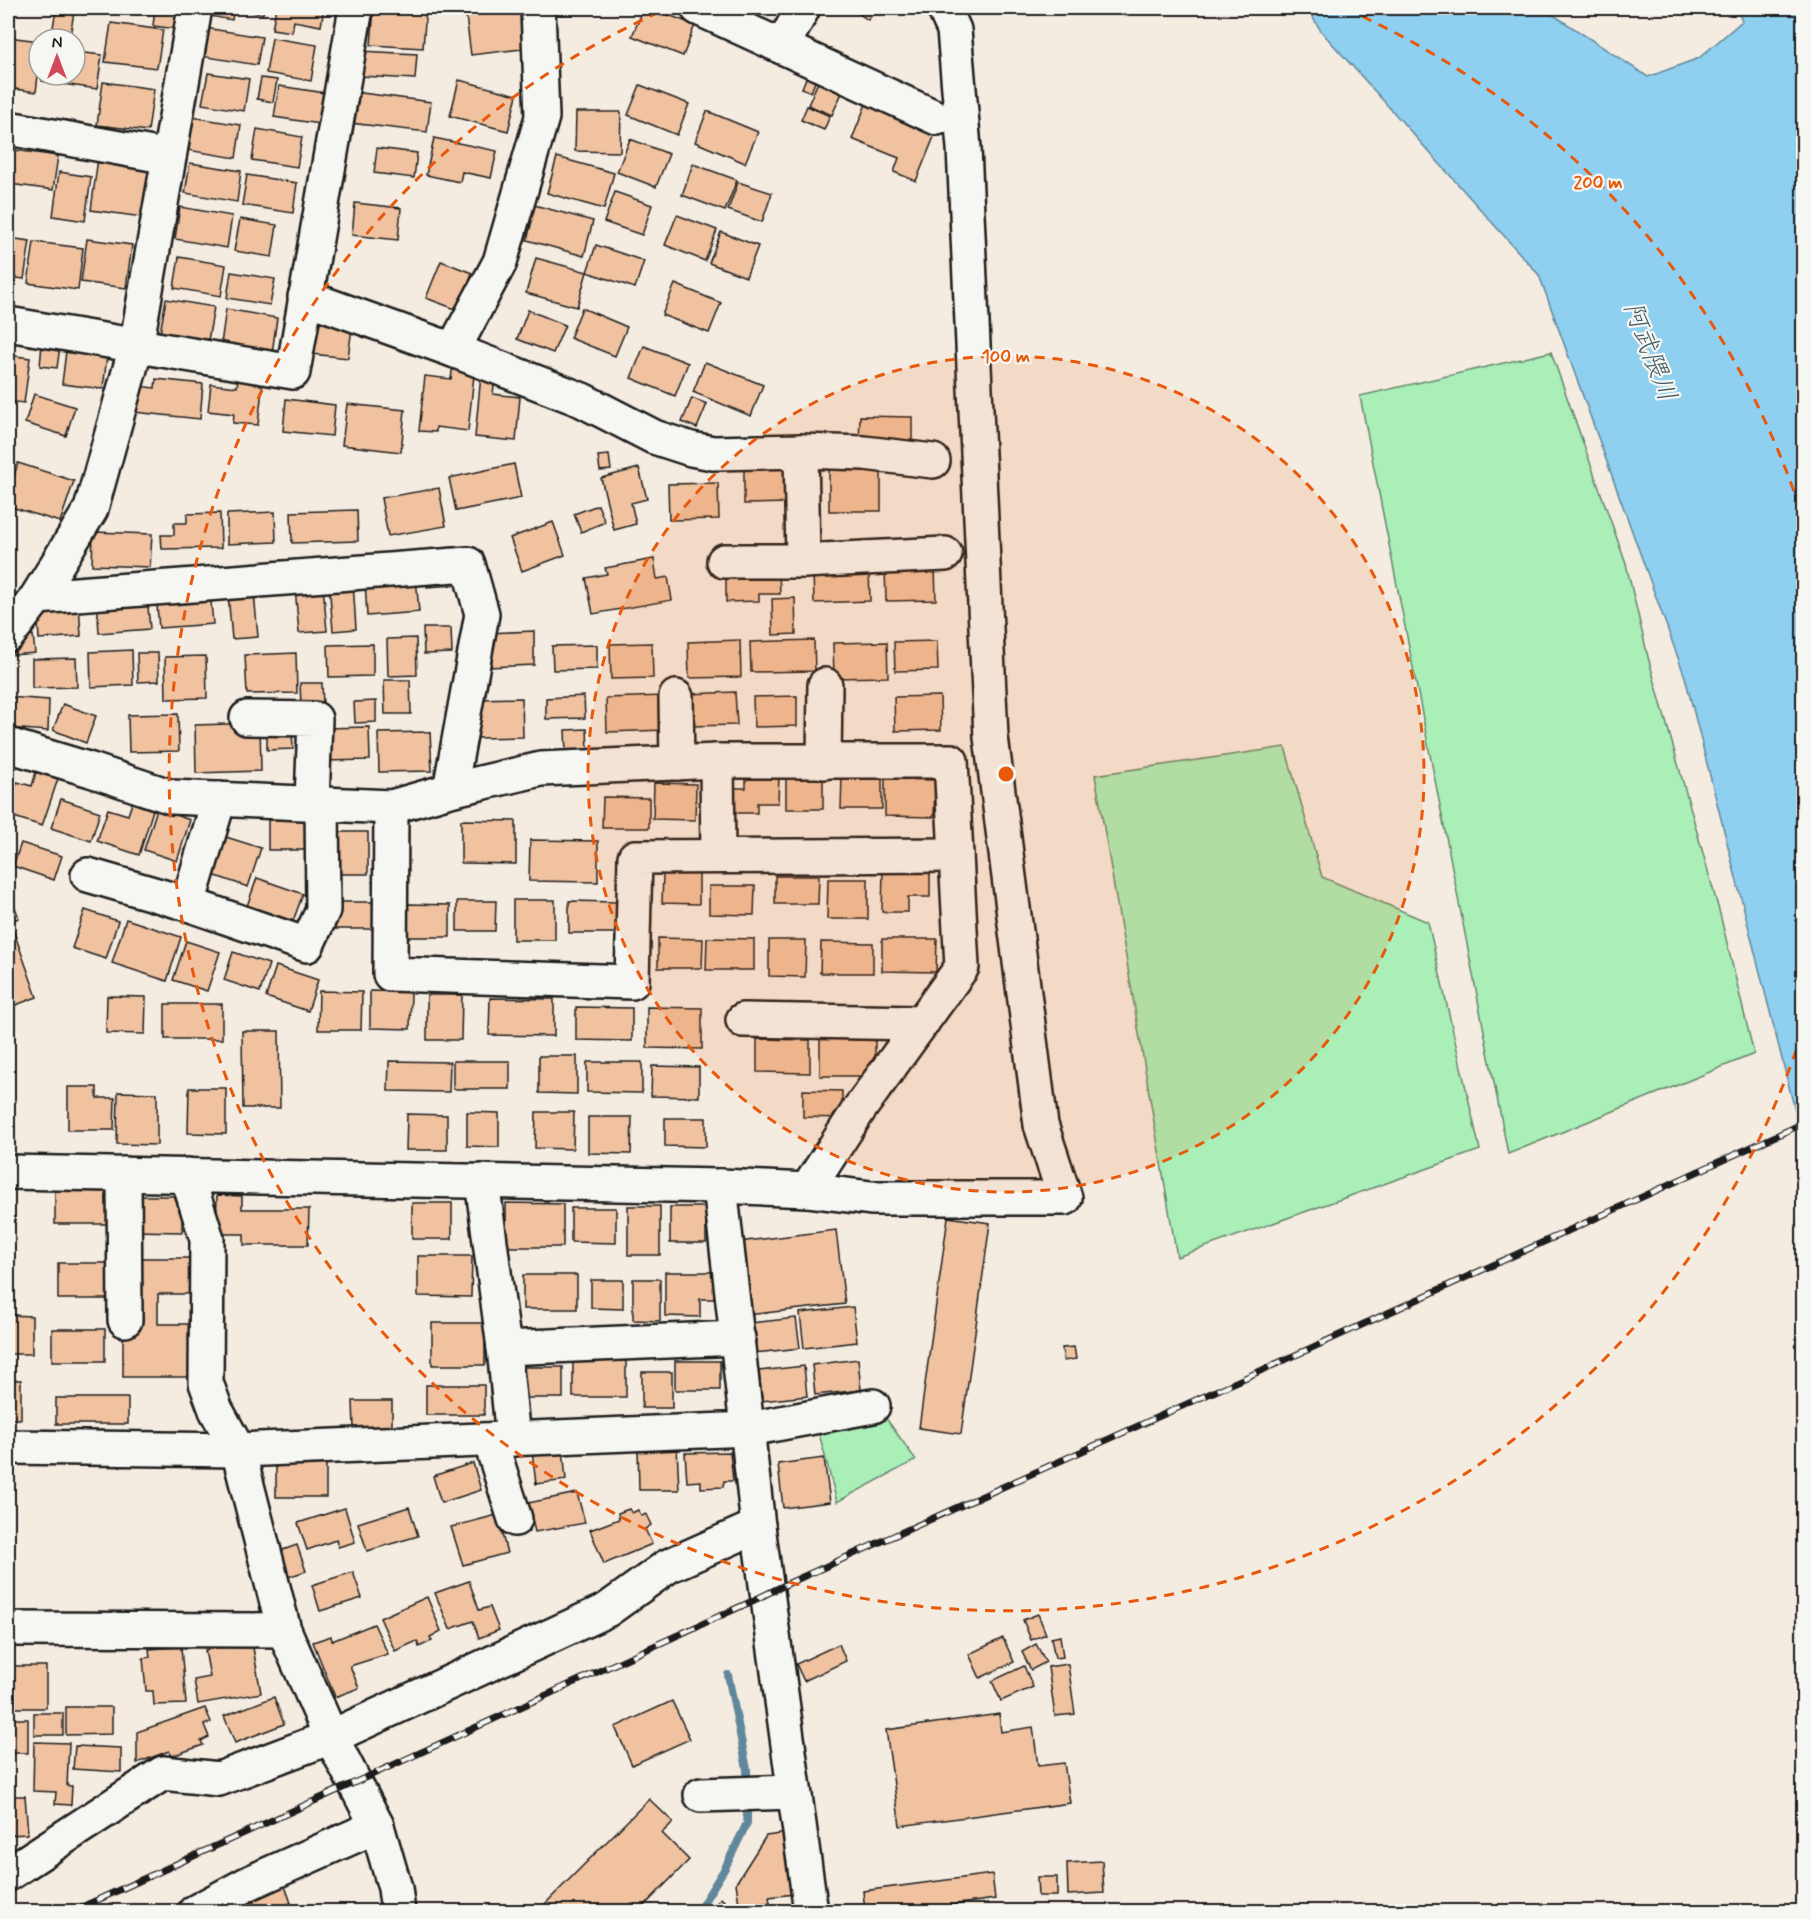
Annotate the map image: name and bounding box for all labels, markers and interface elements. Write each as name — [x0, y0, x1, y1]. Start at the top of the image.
north arrow — [27, 27, 87, 87]
text: N — [52, 33, 62, 54]
text: 200 m — [1573, 171, 1623, 195]
water label: 阿武隈川 — [1614, 297, 1684, 407]
text: 100 m — [982, 345, 1030, 369]
centre of rings — [996, 764, 1016, 784]

